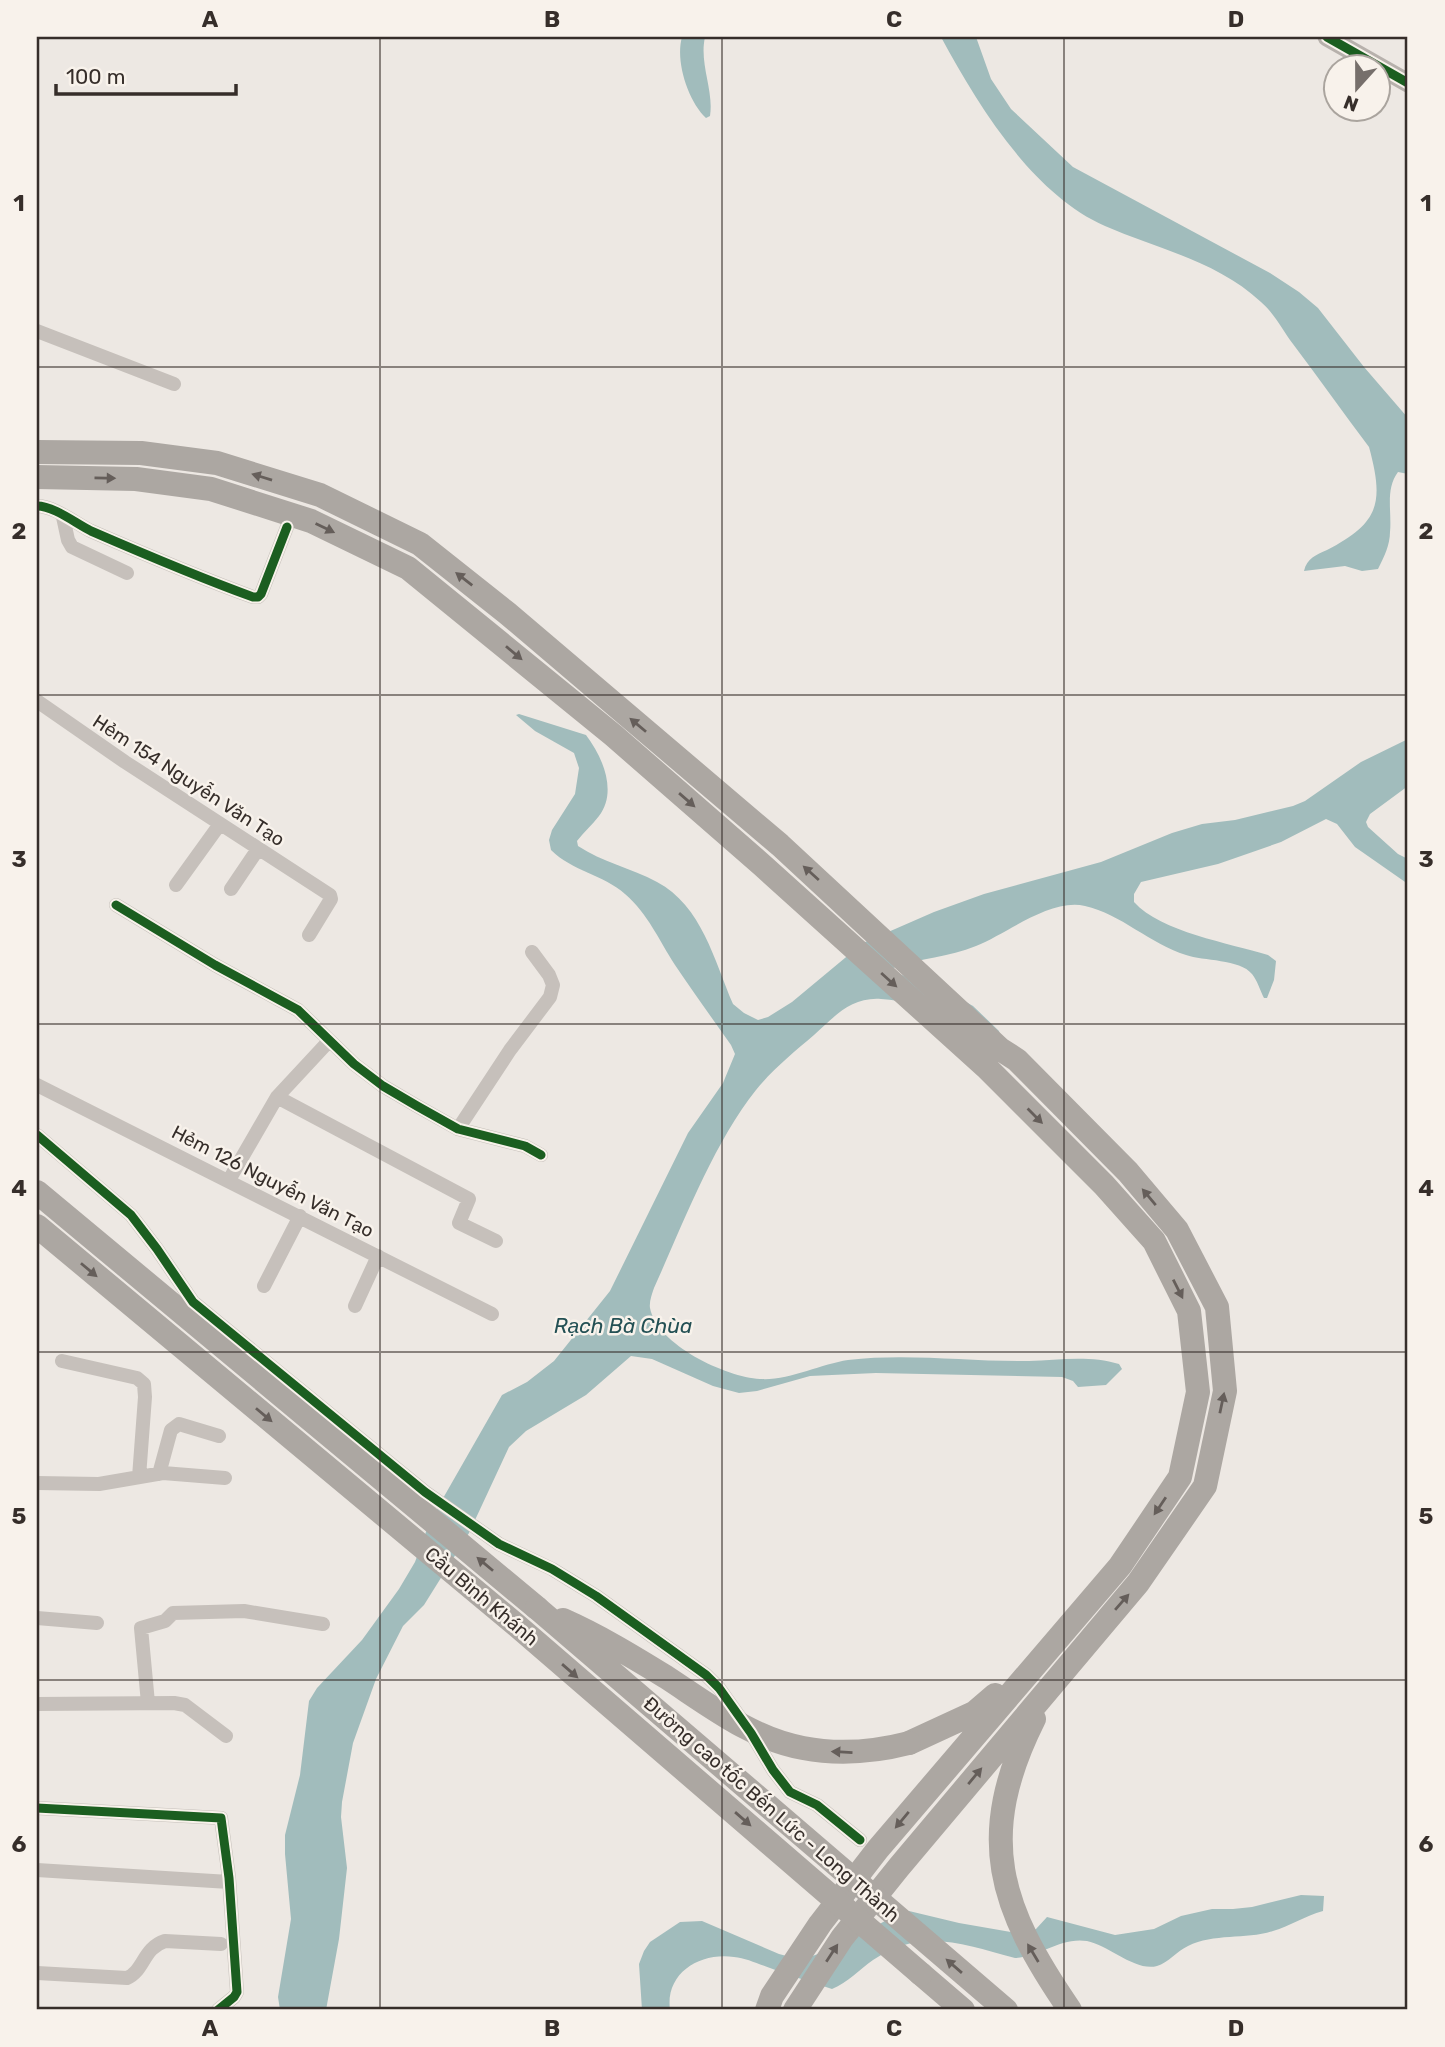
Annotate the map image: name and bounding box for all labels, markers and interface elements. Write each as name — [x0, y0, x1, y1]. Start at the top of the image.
text: A — [202, 5, 219, 33]
text: B — [544, 5, 560, 33]
text: C — [886, 5, 902, 33]
text: D — [1228, 5, 1244, 33]
scale bar — [56, 52, 236, 96]
north arrow — [1322, 52, 1392, 122]
text: 100 m — [66, 64, 125, 89]
text: N — [1341, 90, 1362, 117]
text: 1 — [13, 189, 25, 217]
text: 1 — [1420, 189, 1432, 217]
one-way arrow — [94, 472, 116, 484]
one-way arrow — [252, 472, 273, 482]
text: 2 — [12, 517, 26, 545]
text: 2 — [1419, 517, 1433, 545]
one-way arrow — [315, 522, 335, 533]
one-way arrow — [455, 572, 473, 586]
one-way arrow — [504, 645, 522, 660]
street label: Hẻm 154 Nguyễn Văn Tạo — [89, 710, 289, 851]
one-way arrow — [630, 718, 647, 733]
one-way arrow — [679, 792, 696, 807]
text: 3 — [11, 845, 27, 873]
text: 3 — [1418, 845, 1434, 873]
one-way arrow — [802, 865, 820, 881]
one-way arrow — [880, 971, 897, 987]
one-way arrow — [1026, 1107, 1043, 1124]
street label: Hẻm 126 Nguyễn Văn Tạo — [168, 1120, 378, 1242]
text: 4 — [11, 1174, 27, 1202]
text: 4 — [1418, 1174, 1434, 1202]
one-way arrow — [1142, 1188, 1157, 1205]
one-way arrow — [81, 1262, 98, 1277]
one-way arrow — [1172, 1280, 1184, 1300]
water label: Rạch Bà Chùa — [554, 1313, 692, 1338]
one-way arrow — [1217, 1392, 1228, 1414]
one-way arrow — [255, 1408, 273, 1423]
one-way arrow — [1154, 1496, 1167, 1516]
text: 5 — [12, 1502, 27, 1530]
text: 5 — [1419, 1502, 1434, 1530]
street label: Cầu Bình Khánh — [420, 1542, 543, 1650]
one-way arrow — [476, 1557, 493, 1572]
one-way arrow — [1114, 1594, 1129, 1611]
one-way arrow — [562, 1663, 579, 1678]
street label: Đường cao tốc Bến Lức - Long Thành — [639, 1692, 904, 1927]
one-way arrow — [831, 1746, 853, 1757]
one-way arrow — [967, 1767, 982, 1784]
one-way arrow — [734, 1811, 752, 1827]
one-way arrow — [895, 1812, 910, 1829]
text: 6 — [12, 1830, 27, 1858]
text: 6 — [1419, 1830, 1434, 1858]
one-way arrow — [825, 1943, 838, 1962]
one-way arrow — [1027, 1943, 1040, 1962]
one-way arrow — [946, 1959, 963, 1974]
text: A — [202, 2014, 219, 2042]
text: B — [544, 2014, 560, 2042]
text: C — [886, 2014, 902, 2042]
text: D — [1228, 2014, 1244, 2042]

